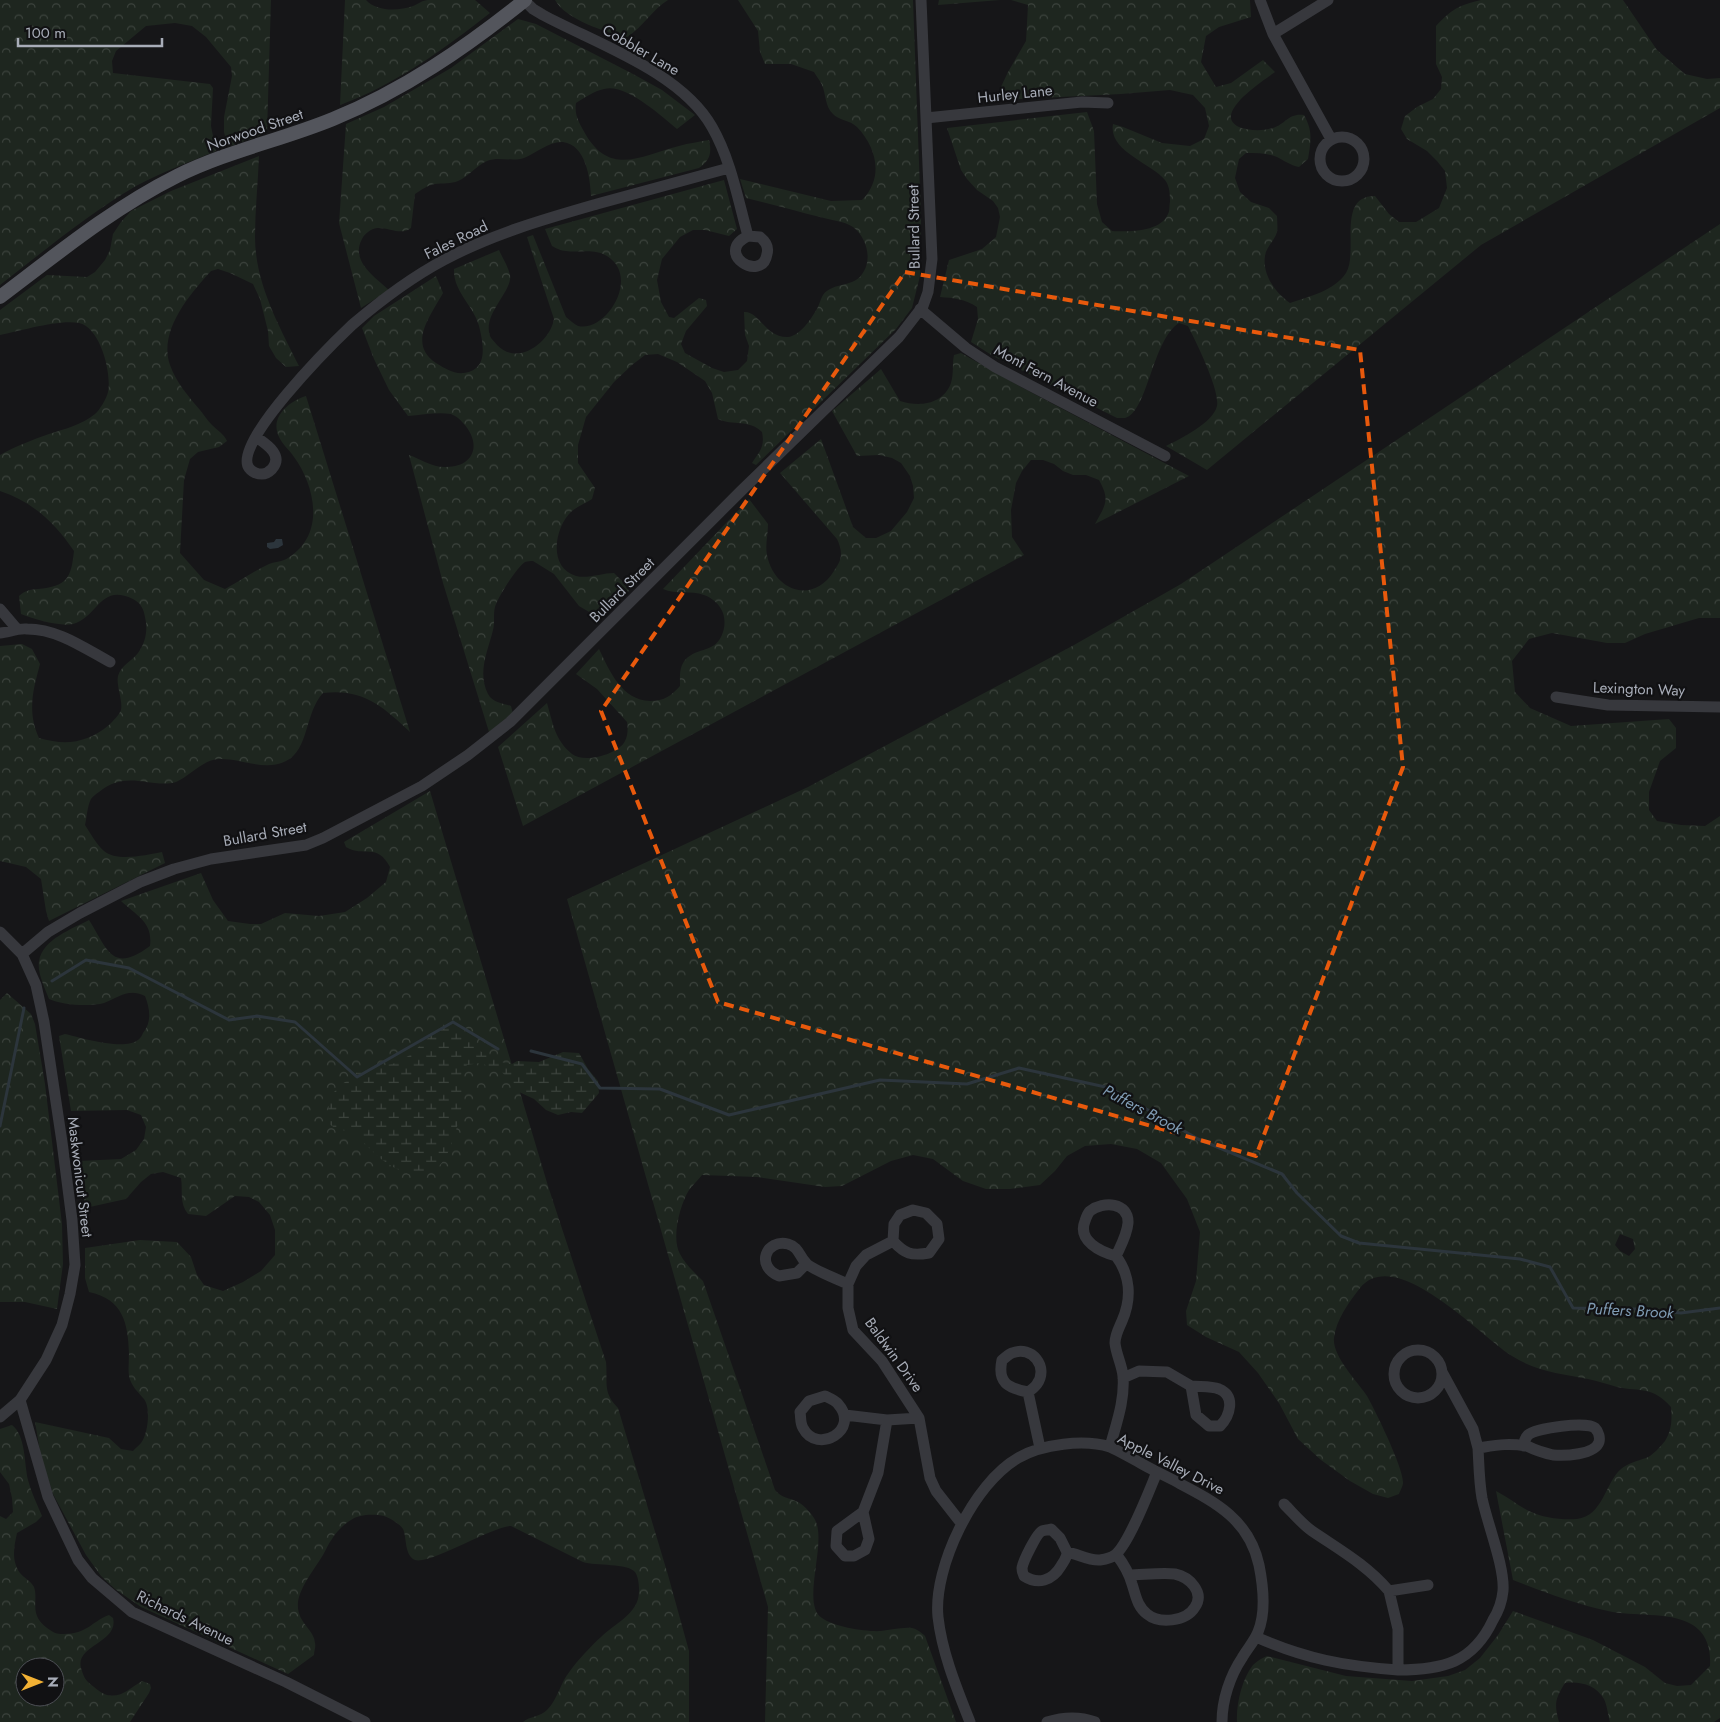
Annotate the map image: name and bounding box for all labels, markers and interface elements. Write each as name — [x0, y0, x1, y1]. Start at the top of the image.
scale bar — [18, 15, 161, 47]
street label: Cobbler Lane — [598, 19, 684, 81]
text: 100 m — [25, 22, 66, 44]
street label: Hurley Lane — [976, 79, 1054, 109]
street label: Norwood Street — [204, 103, 307, 157]
street label: Bullard Street — [902, 184, 926, 269]
street label: Fales Road — [420, 215, 492, 265]
street label: Mont Fern Avenue — [990, 339, 1102, 413]
street label: Bullard Street — [584, 552, 660, 628]
street label: Lexington Way — [1593, 676, 1686, 702]
street label: Bullard Street — [222, 816, 309, 852]
water label: Puffers Brook — [1099, 1079, 1188, 1141]
street label: Maskwonicut Street — [62, 1116, 98, 1239]
water label: Puffers Brook — [1586, 1297, 1675, 1324]
street label: Baldwin Drive — [859, 1313, 929, 1397]
street label: Apple Valley Drive — [1114, 1428, 1228, 1501]
street label: Richards Avenue — [133, 1585, 237, 1651]
north arrow — [15, 1657, 65, 1707]
text: N — [43, 1676, 63, 1688]

